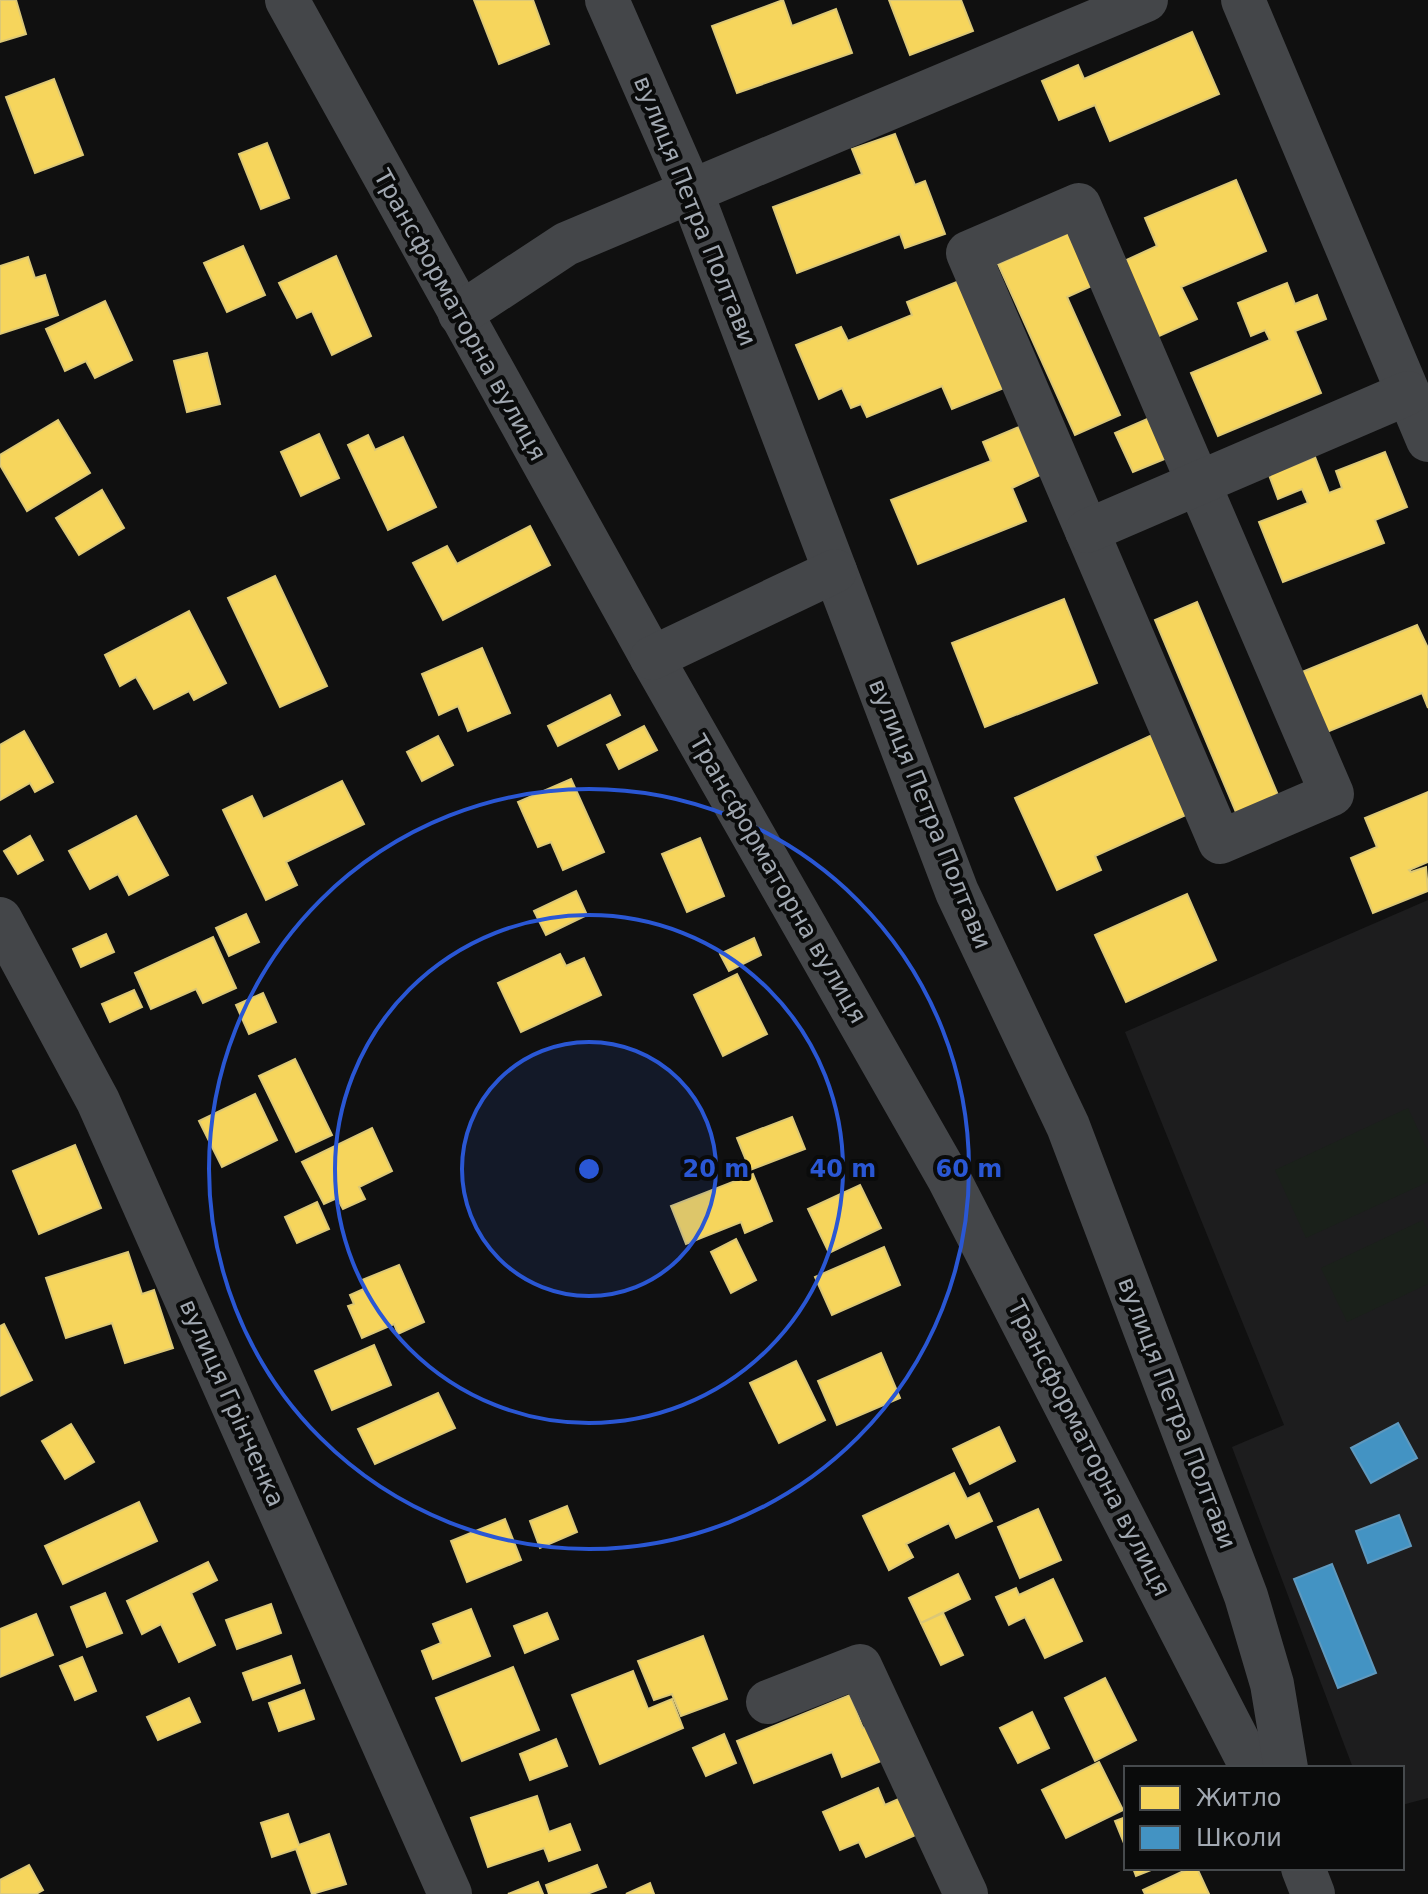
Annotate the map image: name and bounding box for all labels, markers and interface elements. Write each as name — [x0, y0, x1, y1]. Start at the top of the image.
street label: вулиця Петра Полтави — [628, 72, 762, 350]
street label: Трансформаторна вулиця — [368, 164, 552, 466]
street label: вулиця Петра Полтави — [863, 675, 997, 953]
street label: Трансформаторна вулиця — [683, 729, 872, 1028]
centre of rings — [575, 1155, 603, 1183]
text: 20 m — [683, 1155, 749, 1183]
text: 40 m — [810, 1155, 876, 1183]
text: 60 m — [936, 1155, 1002, 1183]
street label: вулиця Петра Полтави — [1112, 1273, 1242, 1553]
street label: Трансформаторна вулиця — [1001, 1294, 1176, 1601]
street label: вулиця Грінченка — [174, 1295, 290, 1511]
legend — [1124, 1766, 1404, 1870]
text: Житло — [1196, 1784, 1281, 1812]
text: Школи — [1196, 1824, 1282, 1852]

